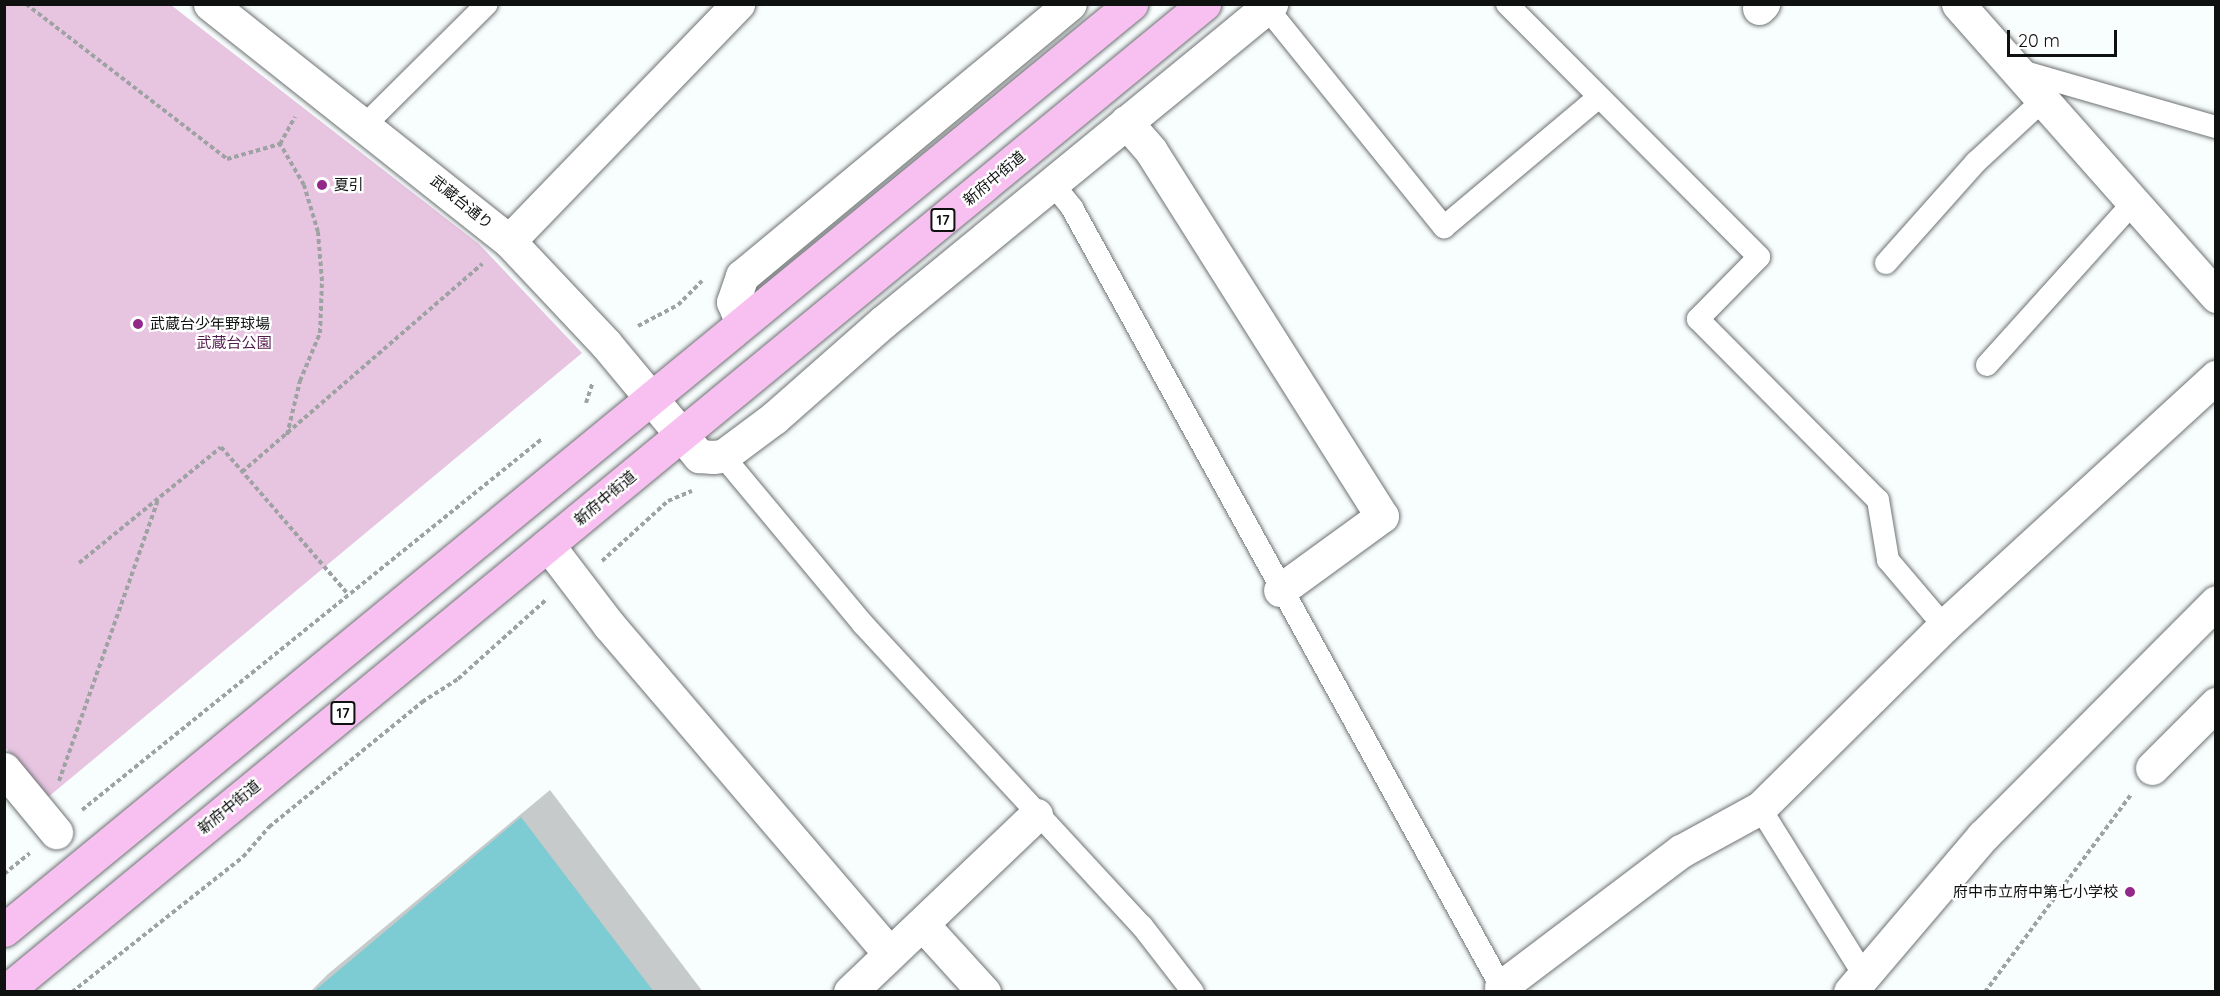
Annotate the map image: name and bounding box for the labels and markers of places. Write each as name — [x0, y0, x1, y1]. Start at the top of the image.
place label: 夏引 — [334, 176, 364, 194]
marker: 夏引 — [315, 178, 329, 192]
place label: 武蔵台少年野球場 — [150, 315, 270, 333]
marker: 武蔵台少年野球場 — [131, 317, 145, 331]
place label: 府中市立府中第七小学校 — [1953, 883, 2118, 901]
marker: 府中市立府中第七小学校 — [2123, 885, 2137, 899]

